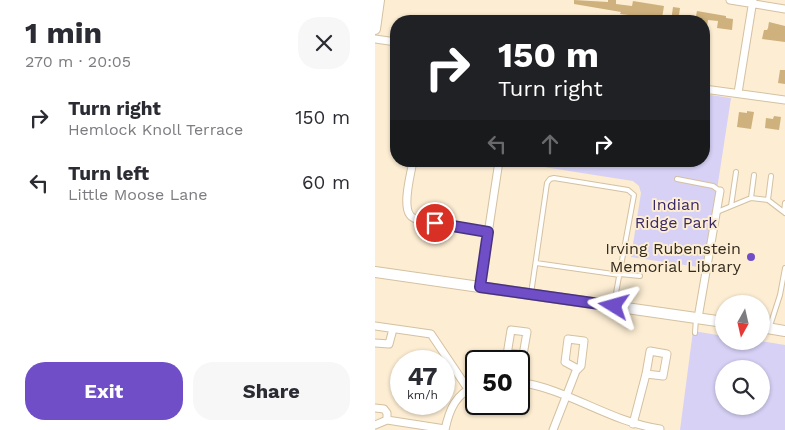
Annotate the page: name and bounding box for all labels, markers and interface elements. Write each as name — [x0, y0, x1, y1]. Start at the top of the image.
text: 1 min — [25, 15, 102, 50]
button: close — [298, 17, 350, 69]
text: 150 m — [498, 34, 599, 76]
icon: right — [415, 35, 480, 100]
text: 270 m · 20:05 — [25, 52, 131, 71]
text: Turn right — [498, 76, 603, 101]
text: Turn right — [68, 97, 161, 120]
icon: right — [25, 104, 53, 132]
text: 150 m — [295, 106, 350, 129]
text: Hemlock Knoll Terrace — [68, 120, 243, 139]
icon: left — [483, 130, 511, 158]
icon: ahead — [536, 130, 564, 158]
icon: right — [589, 130, 617, 158]
text: Turn left — [68, 162, 149, 185]
icon: left — [25, 169, 53, 197]
text: 60 m — [302, 171, 350, 194]
text: Little Moose Lane — [68, 185, 207, 204]
park label: Indian Ridge Park — [635, 195, 717, 232]
pin — [414, 202, 456, 244]
icon: arrive — [421, 209, 449, 237]
place label: Irving Rubenstein Memorial Library — [605, 239, 742, 276]
marker: Irving Rubenstein Memorial Library — [745, 251, 757, 263]
position arrow — [587, 279, 639, 331]
north arrow — [715, 295, 770, 350]
map controls — [715, 295, 770, 415]
speed limit sign: 50 — [465, 350, 530, 415]
button: search — [715, 360, 770, 415]
button: Exit — [25, 362, 183, 420]
button: Share — [193, 362, 350, 420]
text: 47 — [407, 362, 438, 391]
text: km/h — [407, 388, 438, 402]

